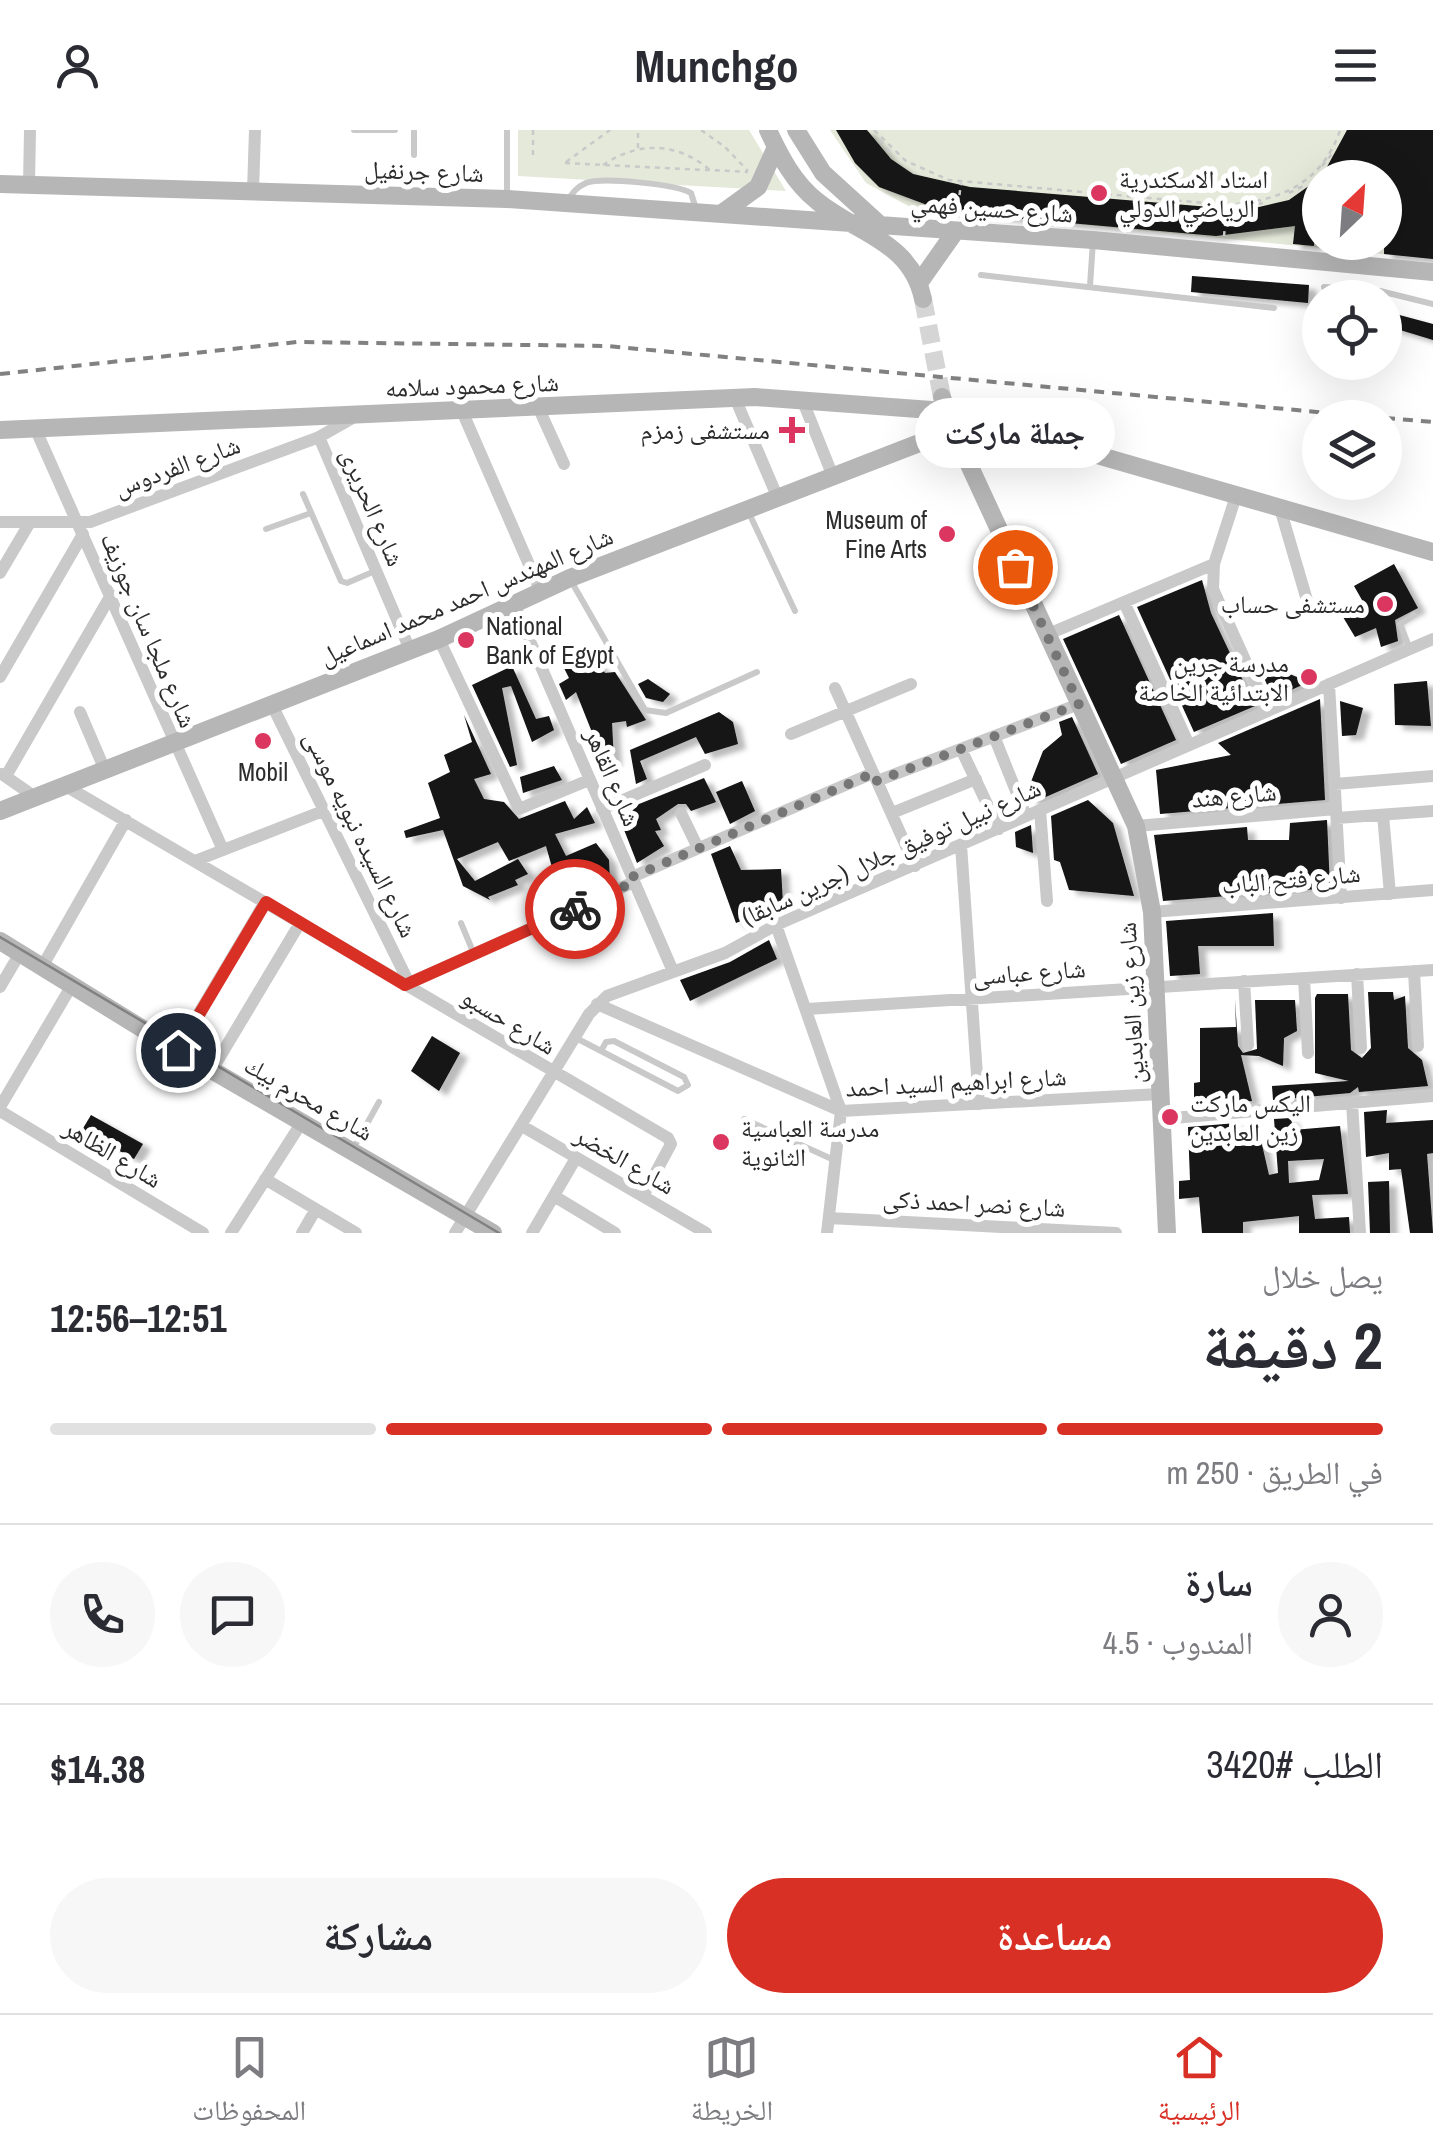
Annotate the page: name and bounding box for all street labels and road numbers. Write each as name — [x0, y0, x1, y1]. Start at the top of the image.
street label: شارع جرنفيل — [364, 152, 484, 190]
street label: شارع حسين فهمي — [909, 185, 1074, 234]
street label: شارع محمود سلامه — [385, 365, 559, 405]
street label: شارع الفردوس — [109, 428, 245, 504]
street label: شارع الحريرى — [333, 443, 413, 571]
street label: شارع المهندس احمد محمد اسماعيل — [314, 519, 618, 673]
street label: شارع ملجا سان جوزيف — [93, 527, 205, 733]
street label: شارع القاهر — [577, 722, 649, 831]
street label: شارع السيده نبويه موسى — [296, 725, 426, 943]
street label: شارع نبيل توفيق جلال (جرين سابقا) — [736, 771, 1046, 933]
street label: شارع هند — [1190, 774, 1278, 816]
street label: شارع فتح الباب — [1220, 856, 1362, 902]
street label: شارع زين العابدين — [1110, 921, 1152, 1085]
street label: شارع عباسى — [971, 951, 1087, 993]
street label: شارع حسبو — [455, 979, 563, 1063]
street label: شارع محرم بيك — [238, 1047, 380, 1149]
street label: شارع ابراهيم السيد احمد — [845, 1059, 1067, 1105]
street label: شارع الظاهر — [57, 1110, 169, 1196]
street label: شارع الخضر — [568, 1117, 681, 1202]
street label: شارع نصر احمد ذكى — [882, 1181, 1066, 1225]

